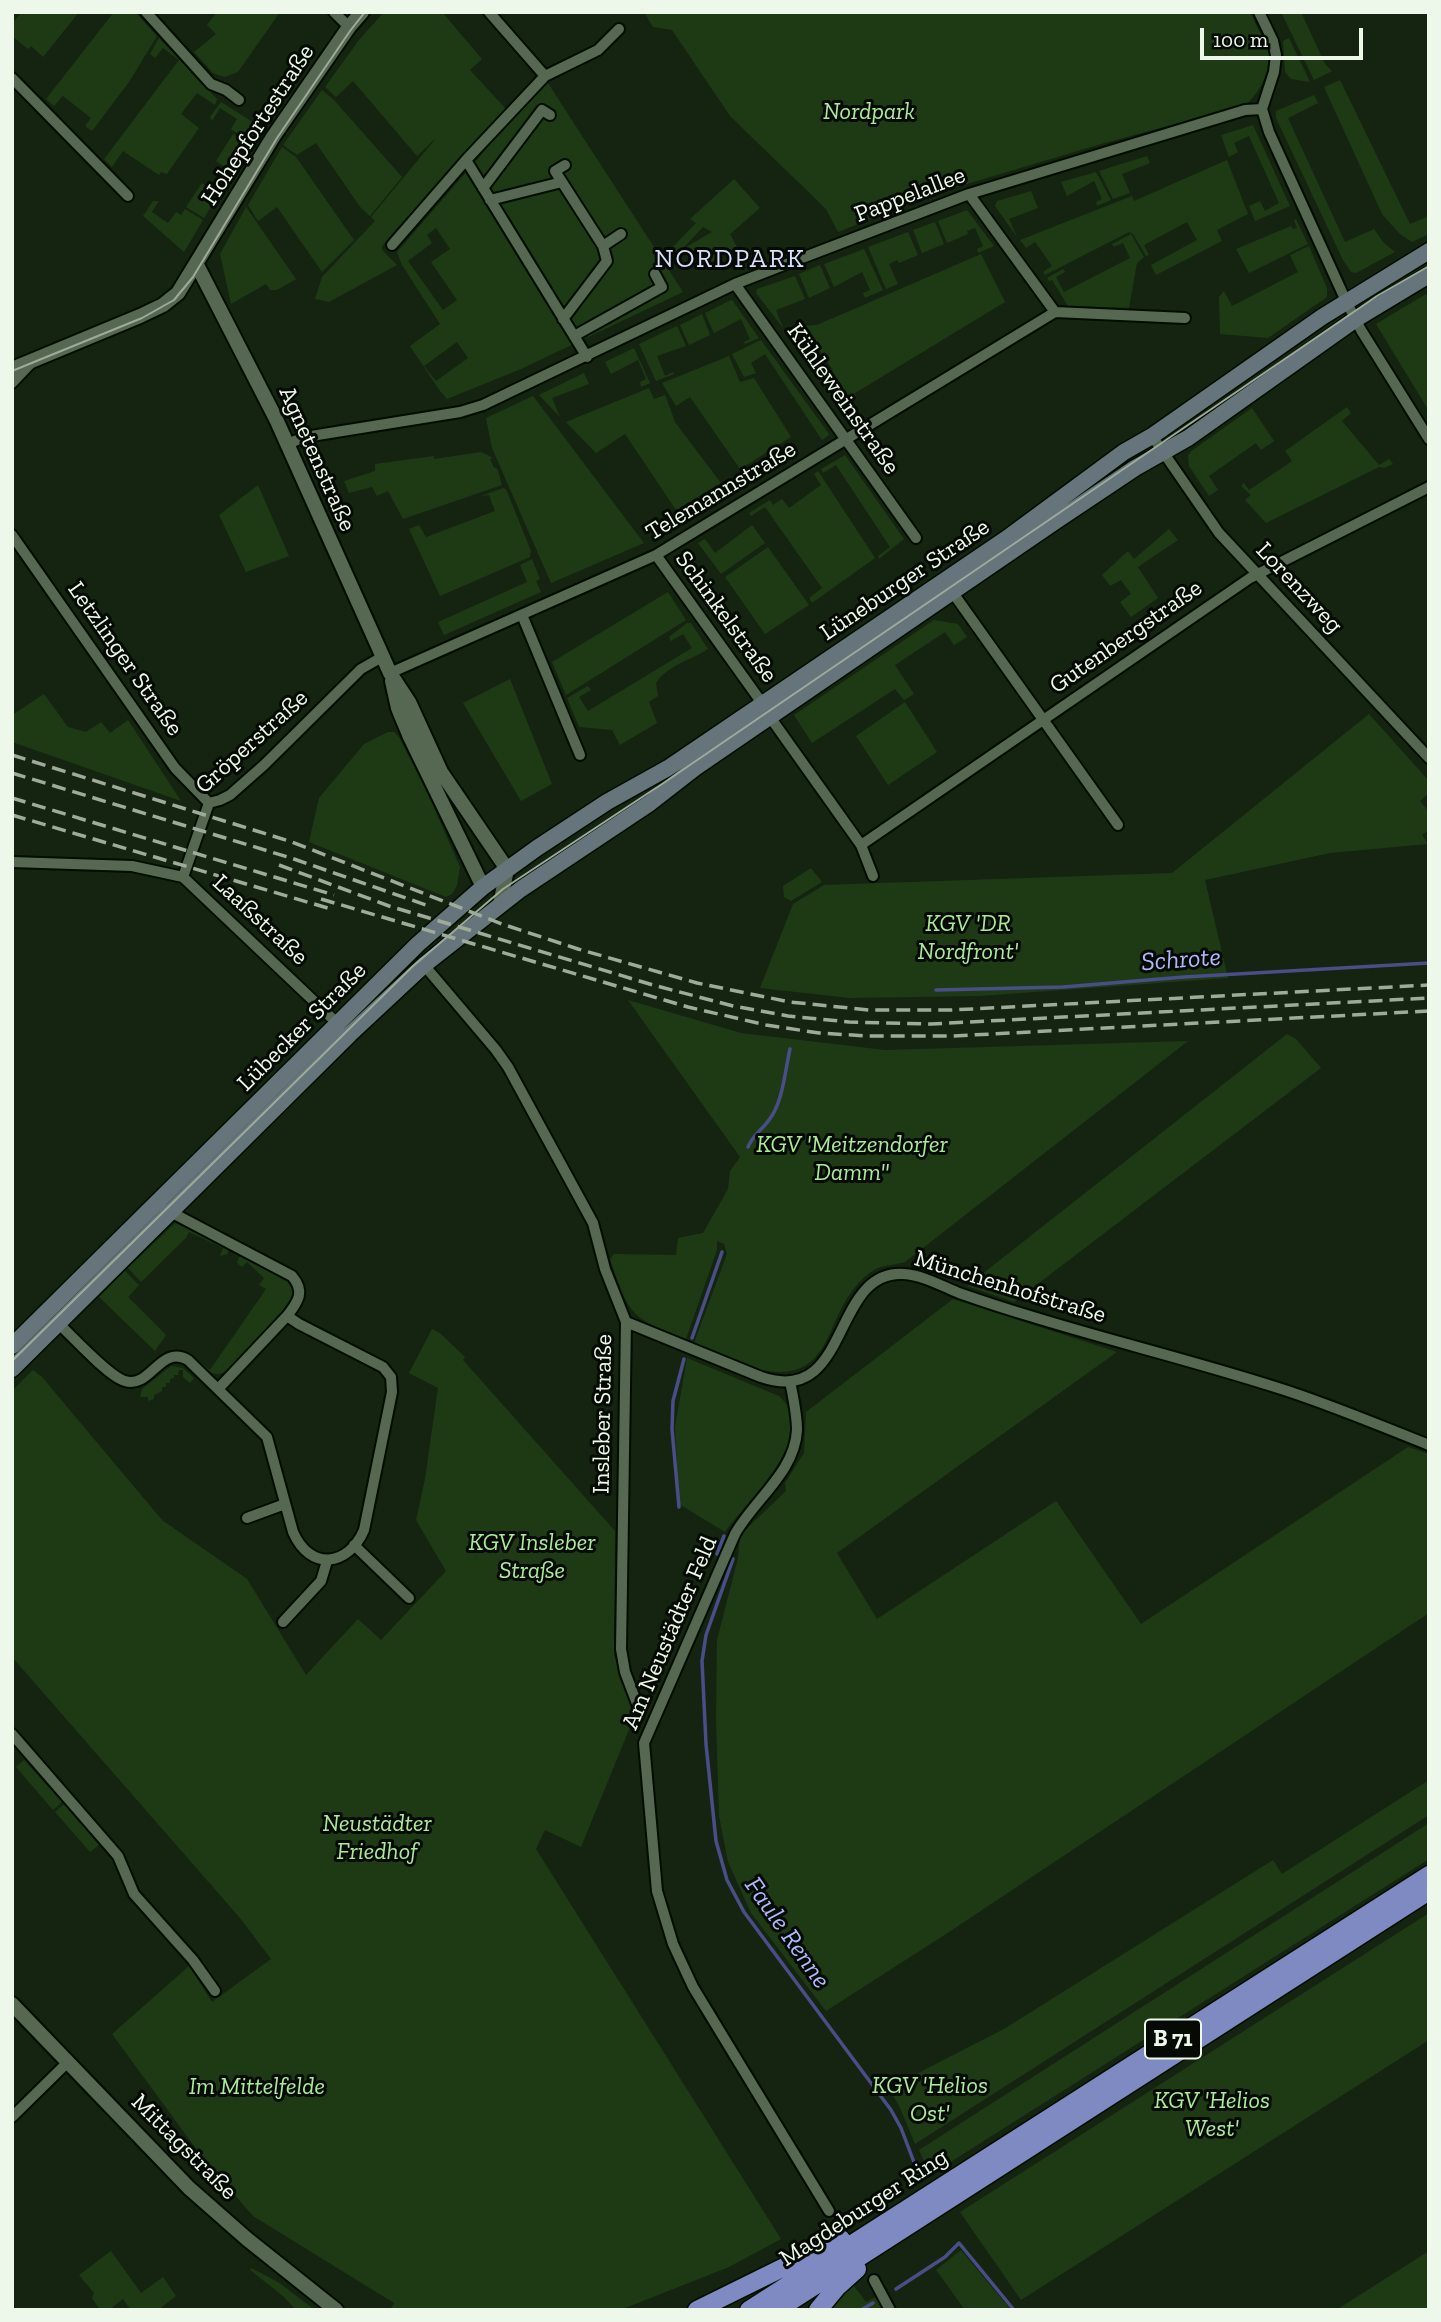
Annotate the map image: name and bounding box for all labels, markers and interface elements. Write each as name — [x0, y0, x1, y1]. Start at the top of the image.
scale bar — [1203, 14, 1366, 58]
text: 100 m — [1213, 27, 1268, 52]
street label: Hohepfortestraße — [195, 39, 321, 211]
park label: Nordpark — [823, 98, 915, 126]
street label: Pappelallee — [851, 161, 969, 229]
district label: NORDPARK — [656, 244, 804, 276]
street label: Kühleweinstraße — [780, 318, 906, 480]
street label: Agnetenstraße — [272, 382, 362, 536]
street label: Telemannstraße — [641, 435, 801, 547]
street label: Lüneburger Straße — [815, 513, 995, 647]
street label: Lorenzweg — [1250, 536, 1348, 640]
street label: Schinkelstraße — [669, 546, 783, 688]
street label: Gutenbergstraße — [1044, 574, 1208, 700]
street label: Letzlinger Straße — [61, 576, 189, 742]
street label: Gröperstraße — [190, 684, 314, 800]
street label: Laaßstraße — [206, 869, 314, 971]
park label: KGV 'DR Nordfront' — [918, 910, 1018, 966]
water label: Schrote — [1140, 942, 1222, 978]
street label: Lübecker Straße — [231, 956, 373, 1098]
park label: KGV 'Meitzendorfer Damm" — [756, 1131, 948, 1187]
street label: Münchenhofstraße — [911, 1244, 1109, 1330]
street label: Insleber Straße — [587, 1334, 619, 1494]
park label: KGV Insleber Straße — [468, 1529, 596, 1585]
street label: Am Neustädter Feld — [616, 1532, 724, 1734]
park label: Neustädter Friedhof — [322, 1810, 432, 1866]
water label: Faule Renne — [737, 1871, 837, 1995]
road number: B 71 — [1145, 2020, 1201, 2058]
park label: KGV 'Helios Ost' — [872, 2072, 988, 2128]
park label: Im Mittelfelde — [189, 2073, 325, 2101]
park label: KGV 'Helios West' — [1154, 2087, 1270, 2143]
street label: Mittagstraße — [125, 2088, 243, 2206]
street label: Magdeburger Ring — [774, 2143, 954, 2273]

